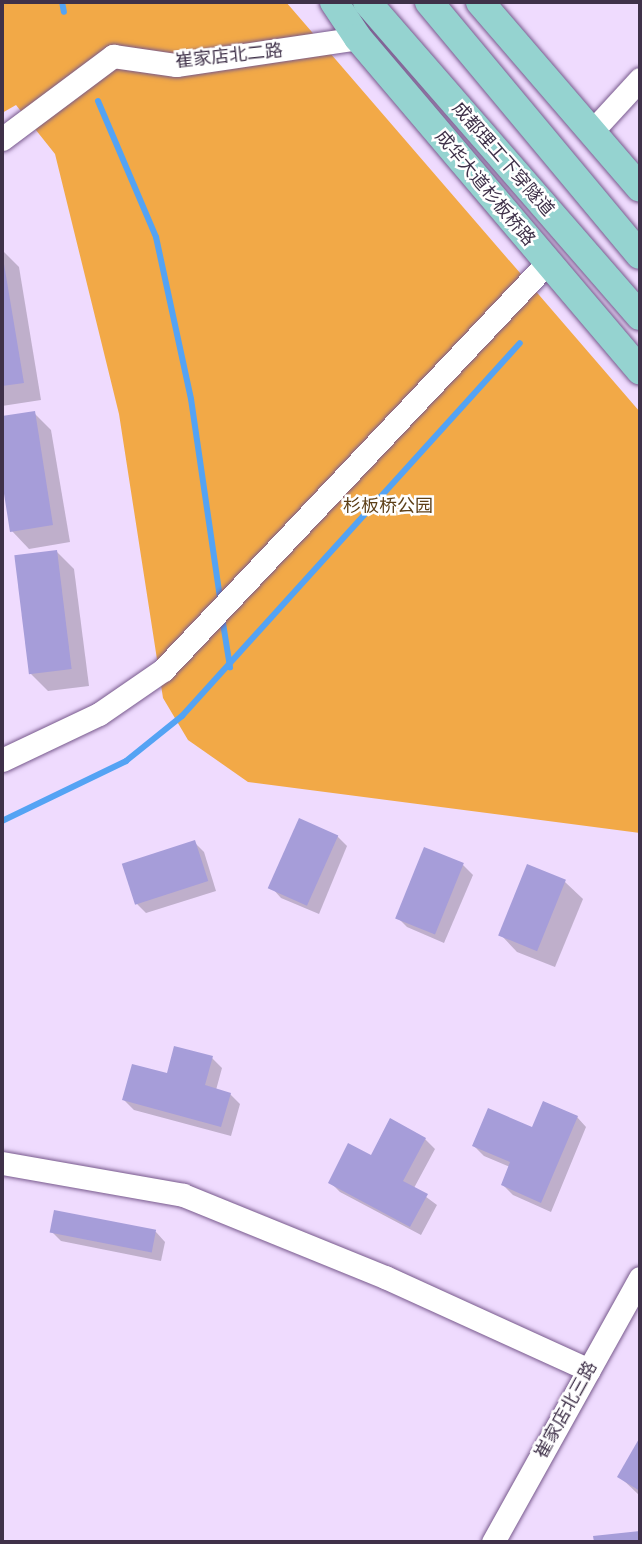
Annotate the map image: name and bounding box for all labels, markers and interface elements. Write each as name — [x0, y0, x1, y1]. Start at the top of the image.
street label: 崔家店北二路 — [174, 40, 284, 72]
street label: 成都理工下穿隧道 — [448, 98, 558, 220]
street label: 成华大道杉板桥路 — [430, 126, 540, 250]
park label: 杉板桥公园 — [343, 495, 433, 517]
street label: 崔家店北三路 — [530, 1358, 602, 1462]

